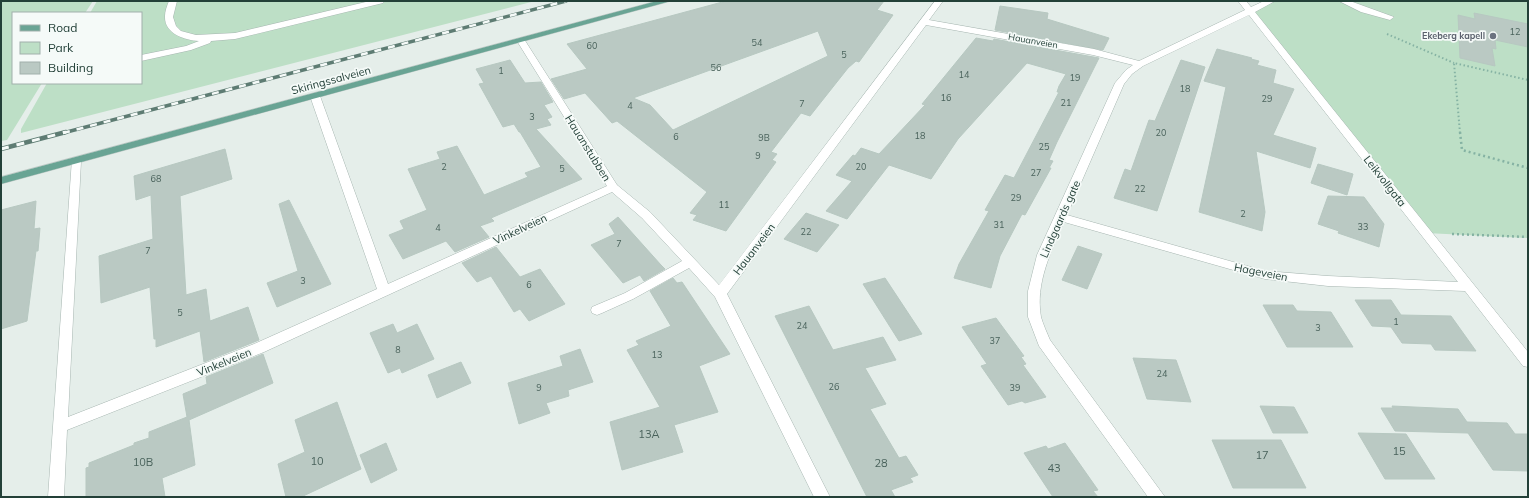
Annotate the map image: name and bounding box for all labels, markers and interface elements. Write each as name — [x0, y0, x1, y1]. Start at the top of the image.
legend — [12, 12, 142, 84]
text: Road — [48, 20, 77, 35]
house number: 12 — [1510, 26, 1520, 37]
place label: Ekeberg kapell — [1422, 30, 1485, 41]
street label: Hauanveien — [1007, 31, 1059, 50]
marker: Ekeberg kapell — [1488, 31, 1498, 41]
house number: 54 — [752, 37, 763, 48]
text: Park — [48, 40, 74, 55]
house number: 60 — [587, 40, 597, 51]
house number: 5 — [841, 49, 847, 60]
text: Building — [48, 60, 93, 75]
house number: 56 — [711, 62, 721, 73]
street label: Skiringssalveien — [290, 63, 372, 97]
house number: 1 — [498, 65, 504, 76]
house number: 14 — [959, 69, 970, 80]
house number: 19 — [1070, 72, 1080, 83]
house number: 18 — [1180, 83, 1190, 94]
house number: 16 — [941, 92, 951, 103]
house number: 29 — [1262, 93, 1272, 104]
house number: 21 — [1061, 97, 1071, 108]
house number: 7 — [799, 98, 805, 109]
house number: 4 — [627, 100, 633, 111]
house number: 3 — [529, 111, 535, 122]
street label: Hauanstubben — [562, 112, 614, 184]
house number: 20 — [1156, 127, 1166, 138]
house number: 18 — [915, 130, 925, 141]
house number: 6 — [673, 131, 679, 142]
house number: 9B — [758, 132, 770, 143]
house number: 25 — [1039, 141, 1050, 152]
house number: 9 — [755, 150, 761, 161]
street label: Leikvollgata — [1361, 153, 1409, 209]
house number: 2 — [441, 161, 447, 172]
house number: 20 — [856, 161, 866, 172]
house number: 5 — [559, 163, 565, 174]
house number: 27 — [1031, 167, 1041, 178]
house number: 68 — [151, 173, 161, 184]
street label: Lindgaards gate — [1037, 178, 1083, 260]
house number: 22 — [1135, 183, 1145, 194]
house number: 29 — [1011, 192, 1021, 203]
house number: 11 — [719, 199, 729, 210]
house number: 2 — [1240, 208, 1246, 219]
street label: Vinkelveien — [491, 210, 549, 248]
house number: 31 — [994, 219, 1004, 230]
street label: Hauanveien — [730, 220, 778, 278]
house number: 33 — [1358, 221, 1368, 232]
house number: 4 — [435, 222, 441, 233]
house number: 22 — [801, 226, 811, 237]
house number: 7 — [616, 238, 622, 249]
house number: 7 — [145, 245, 151, 256]
street label: Hageveien — [1233, 260, 1289, 284]
house number: 3 — [300, 275, 306, 286]
house number: 6 — [526, 279, 532, 290]
house number: 5 — [177, 307, 183, 318]
house number: 1 — [1393, 316, 1399, 327]
house number: 24 — [797, 320, 808, 331]
house number: 3 — [1315, 322, 1321, 333]
house number: 37 — [990, 335, 1000, 346]
house number: 8 — [395, 344, 401, 355]
street label: Vinkelveien — [195, 345, 253, 379]
house number: 13 — [652, 349, 662, 360]
house number: 24 — [1157, 368, 1168, 379]
house number: 26 — [829, 381, 839, 392]
house number: 9 — [536, 382, 542, 393]
house number: 39 — [1010, 382, 1020, 393]
house number: 13A — [638, 427, 660, 441]
house number: 15 — [1392, 444, 1406, 458]
house number: 17 — [1255, 448, 1269, 462]
house number: 10 — [310, 454, 324, 468]
house number: 10B — [133, 455, 153, 469]
house number: 28 — [874, 456, 888, 470]
house number: 43 — [1047, 461, 1061, 475]

